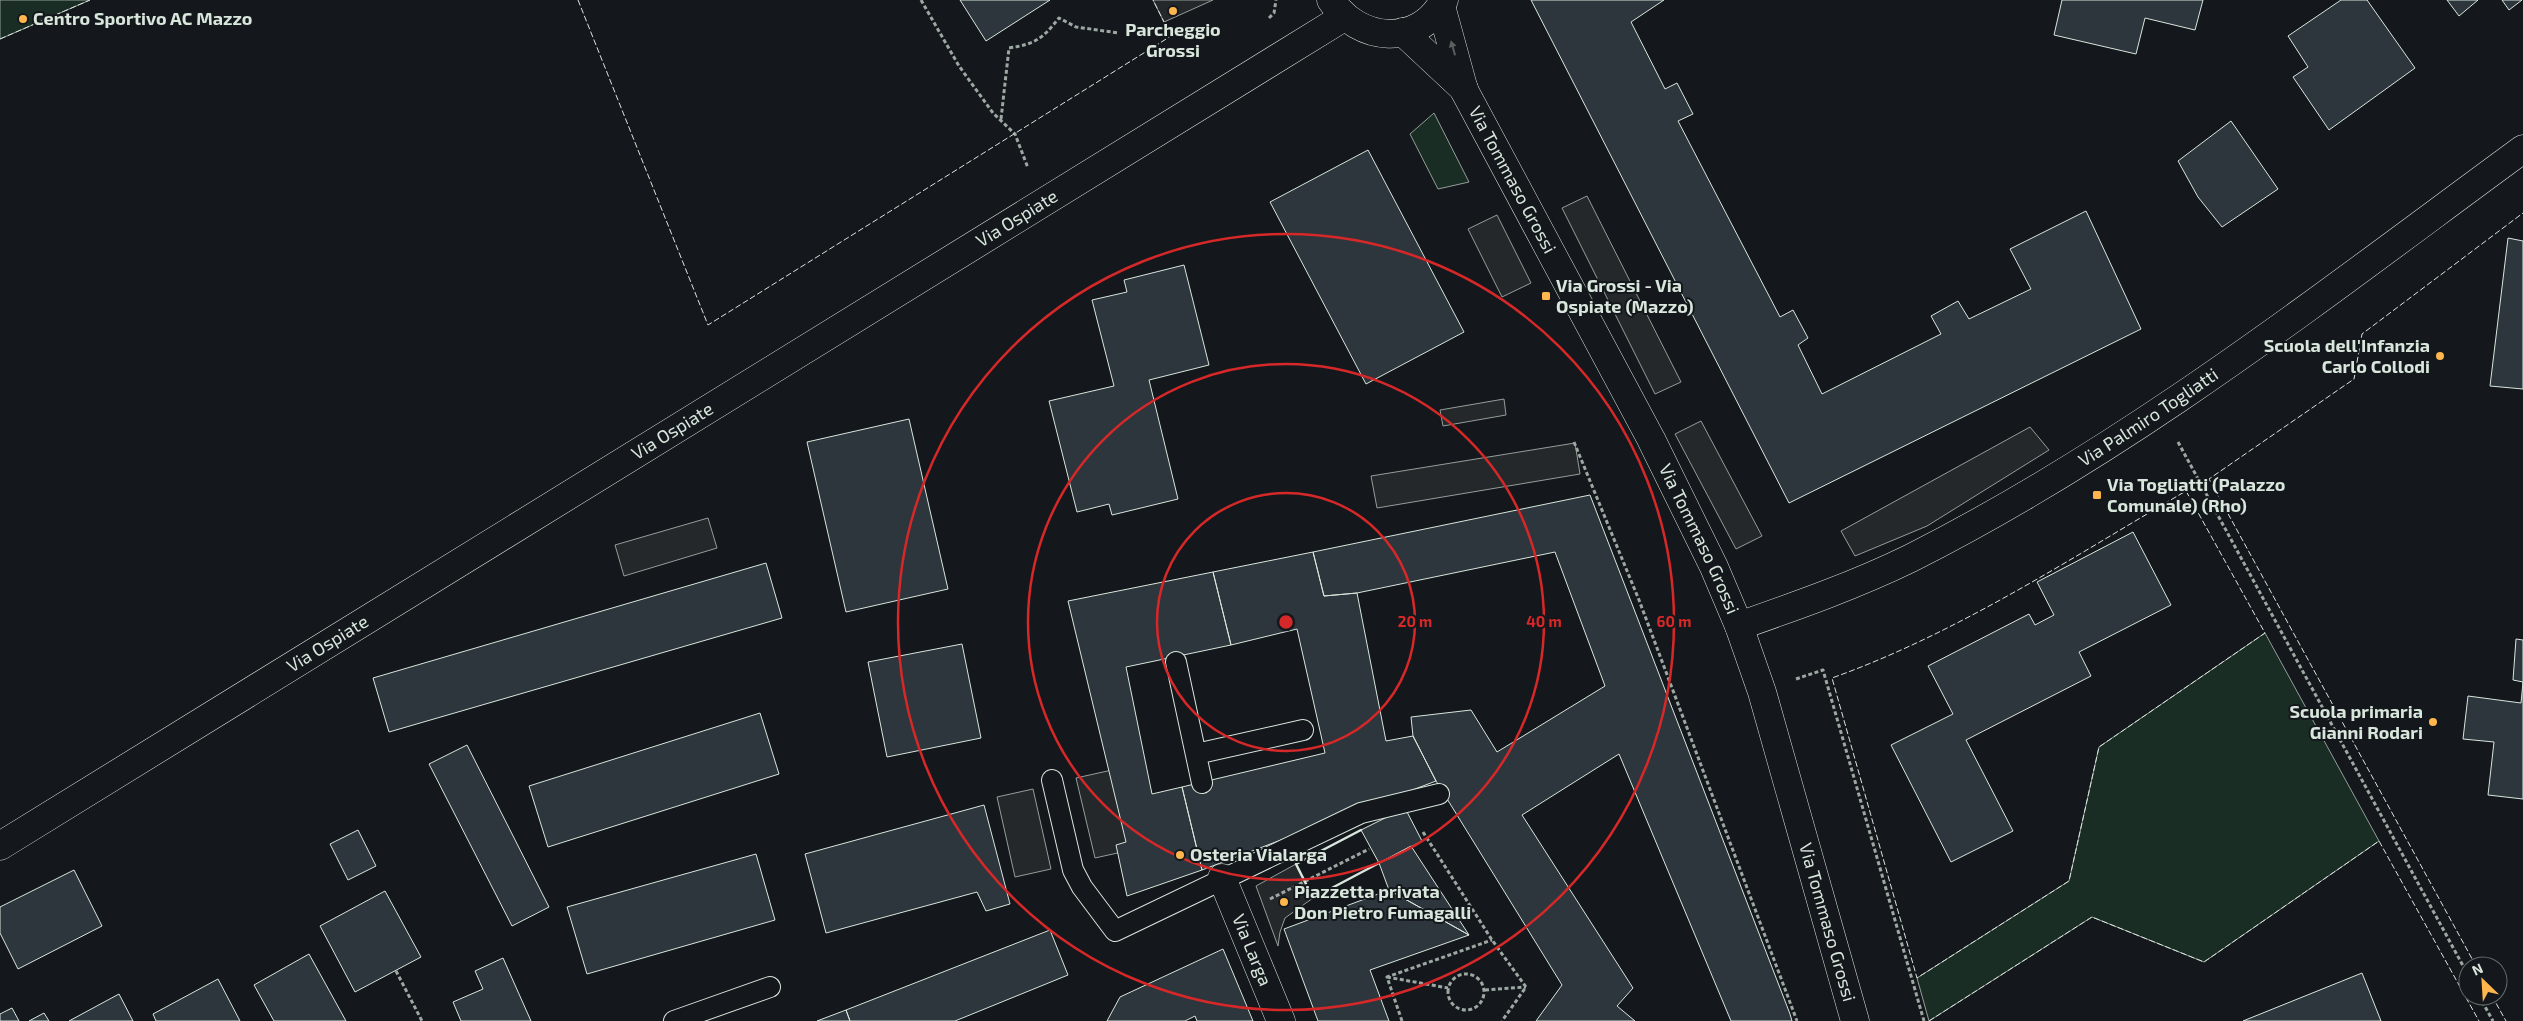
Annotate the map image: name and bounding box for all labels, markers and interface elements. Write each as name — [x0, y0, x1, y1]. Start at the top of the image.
marker: Parcheggio Grossi — [1167, 5, 1179, 17]
place label: Centro Sportivo AC Mazzo — [33, 7, 252, 29]
marker: Centro Sportivo AC Mazzo — [17, 13, 29, 25]
place label: Parcheggio Grossi — [1125, 18, 1221, 61]
one-way arrow — [1448, 40, 1456, 55]
street label: Via Tommaso Grossi — [1465, 102, 1561, 257]
street label: Via Ospiate — [972, 184, 1061, 251]
place label: Via Grossi - Via Ospiate (Mazzo) — [1556, 274, 1694, 317]
marker: Via Grossi - Via Ospiate (Mazzo) — [1540, 290, 1552, 302]
place label: Scuola dell'Infanzia Carlo Collodi — [2264, 334, 2430, 377]
marker: Scuola dell'Infanzia Carlo Collodi — [2434, 350, 2446, 362]
street label: Via Palmiro Togliatti — [2074, 363, 2222, 471]
street label: Via Ospiate — [627, 397, 717, 464]
street label: Via Tommaso Grossi — [1655, 460, 1745, 617]
place label: Via Togliatti (Palazzo Comunale) (Rho) — [2107, 473, 2285, 516]
marker: Via Togliatti (Palazzo Comunale) (Rho) — [2091, 489, 2103, 501]
street label: Via Ospiate — [282, 610, 372, 677]
text: 20 m — [1398, 612, 1432, 630]
text: 40 m — [1526, 612, 1562, 630]
text: 60 m — [1657, 612, 1691, 630]
centre of rings — [1277, 613, 1295, 631]
place label: Scuola primaria Gianni Rodari — [2289, 700, 2423, 743]
marker: Scuola primaria Gianni Rodari — [2427, 716, 2439, 728]
street label: Via Tommaso Grossi — [1795, 840, 1861, 1004]
place label: Osteria Vialarga — [1190, 843, 1327, 865]
marker: Osteria Vialarga — [1174, 849, 1186, 861]
place label: Piazzetta privata Don Pietro Fumagalli — [1294, 880, 1471, 923]
marker: Piazzetta privata Don Pietro Fumagalli — [1278, 896, 1290, 908]
street label: Via Larga — [1228, 911, 1277, 989]
north arrow — [2458, 956, 2508, 1006]
text: N — [2469, 959, 2485, 979]

